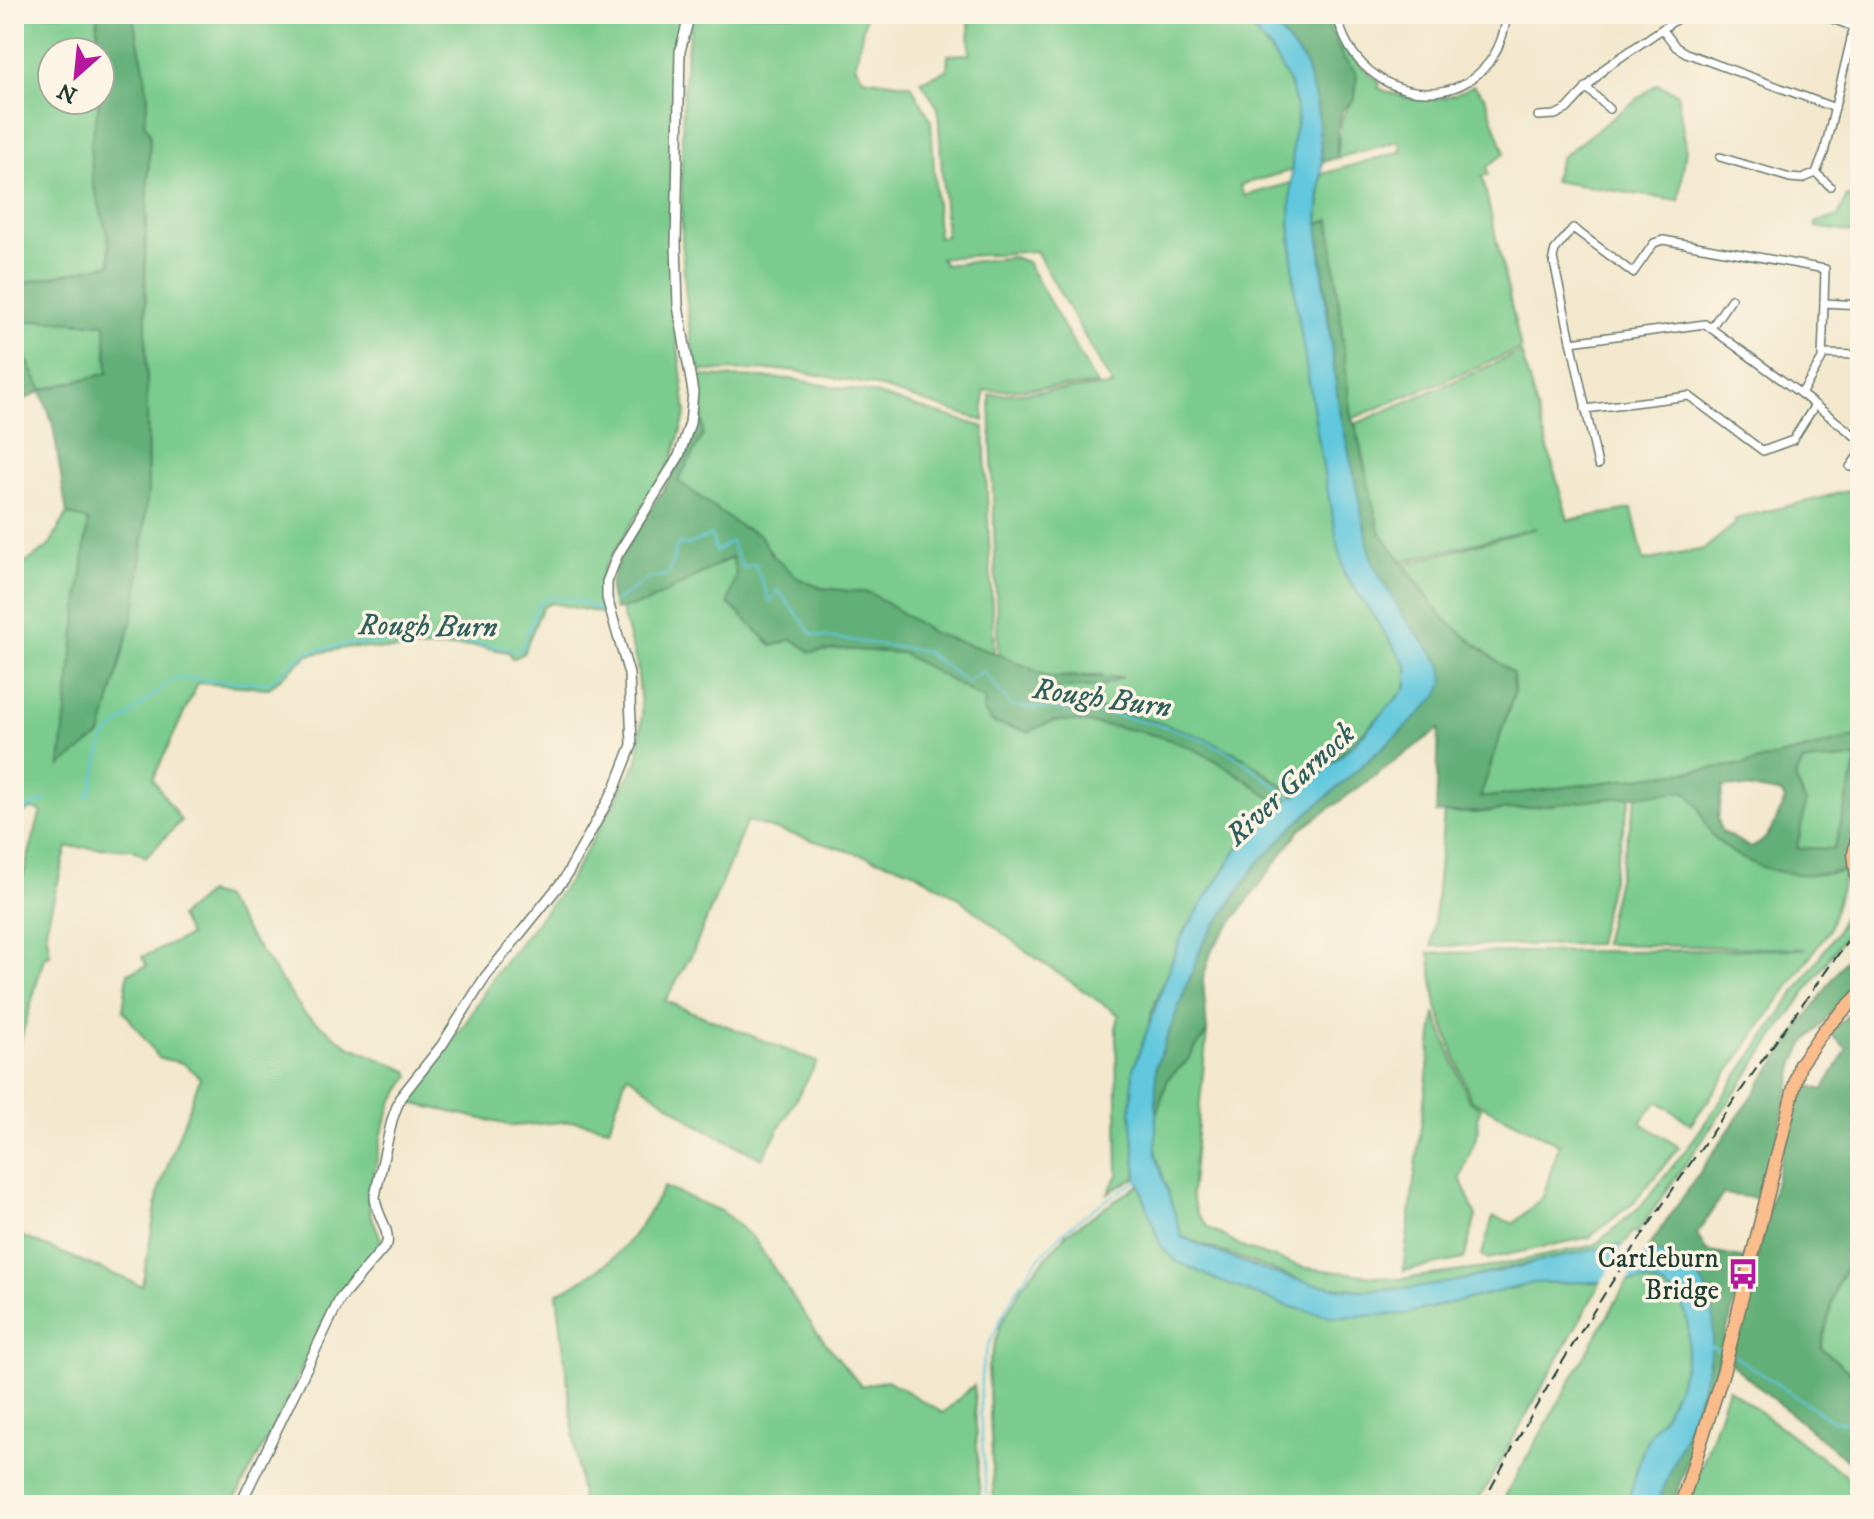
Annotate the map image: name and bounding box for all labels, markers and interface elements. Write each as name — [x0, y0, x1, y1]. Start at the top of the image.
north arrow — [36, 36, 116, 116]
text: N — [53, 76, 82, 109]
water label: Rough Burn — [357, 607, 498, 647]
water label: Rough Burn — [1030, 671, 1173, 727]
water label: River Garnock — [1218, 715, 1364, 855]
place label: Cartleburn Bridge — [1598, 1241, 1719, 1308]
bus stop icon: Cartleburn Bridge — [1726, 1257, 1760, 1291]

